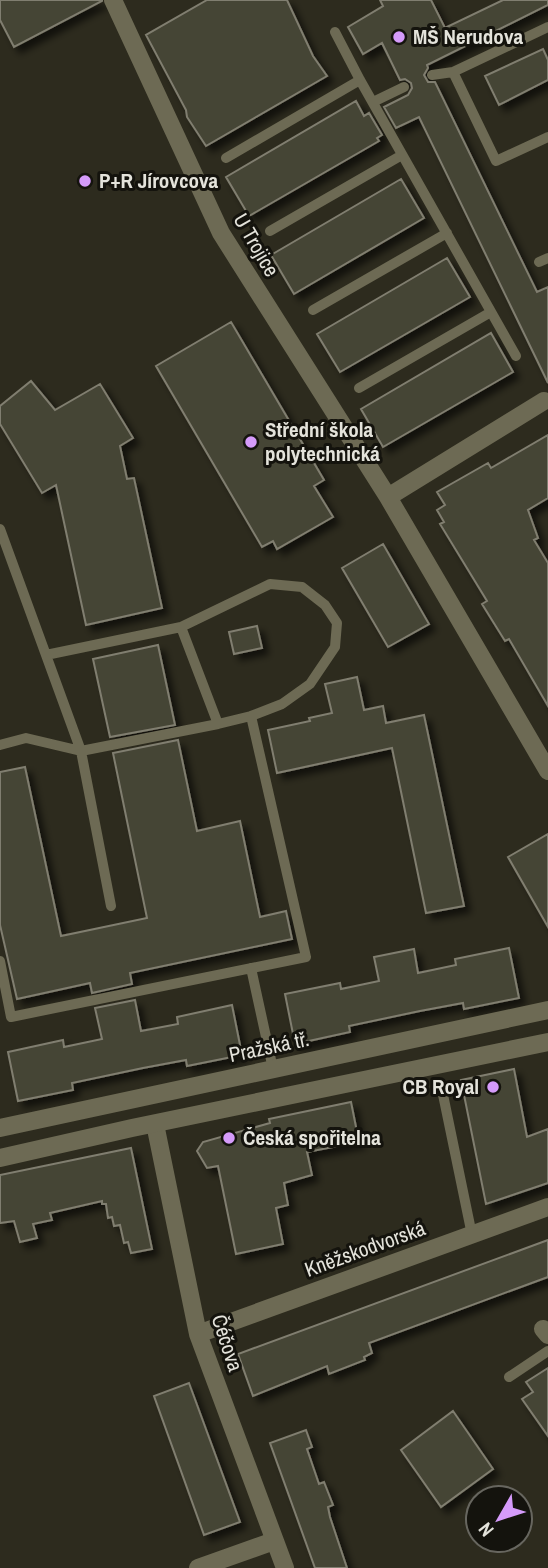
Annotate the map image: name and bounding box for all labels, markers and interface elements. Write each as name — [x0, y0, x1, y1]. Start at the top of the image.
place label: MŠ Nerudova — [413, 22, 523, 51]
marker: MŠ Nerudova — [391, 29, 407, 45]
place label: P+R Jírovcova — [99, 166, 219, 195]
marker: P+R Jírovcova — [77, 173, 93, 189]
street label: U Trojice — [227, 208, 286, 282]
place label: Střední škola polytechnická — [265, 415, 380, 468]
marker: Střední škola polytechnická — [243, 434, 259, 450]
street label: Pražská tř. — [226, 1024, 312, 1069]
place label: CB Royal — [402, 1072, 479, 1101]
marker: CB Royal — [485, 1079, 501, 1095]
place label: Česká spořitelna — [243, 1123, 381, 1152]
marker: Česká spořitelna — [221, 1130, 237, 1146]
street label: Kněžskodvorská — [301, 1213, 430, 1284]
street label: Čéčova — [205, 1311, 250, 1375]
north arrow — [464, 1484, 534, 1554]
text: N — [472, 1517, 499, 1542]

